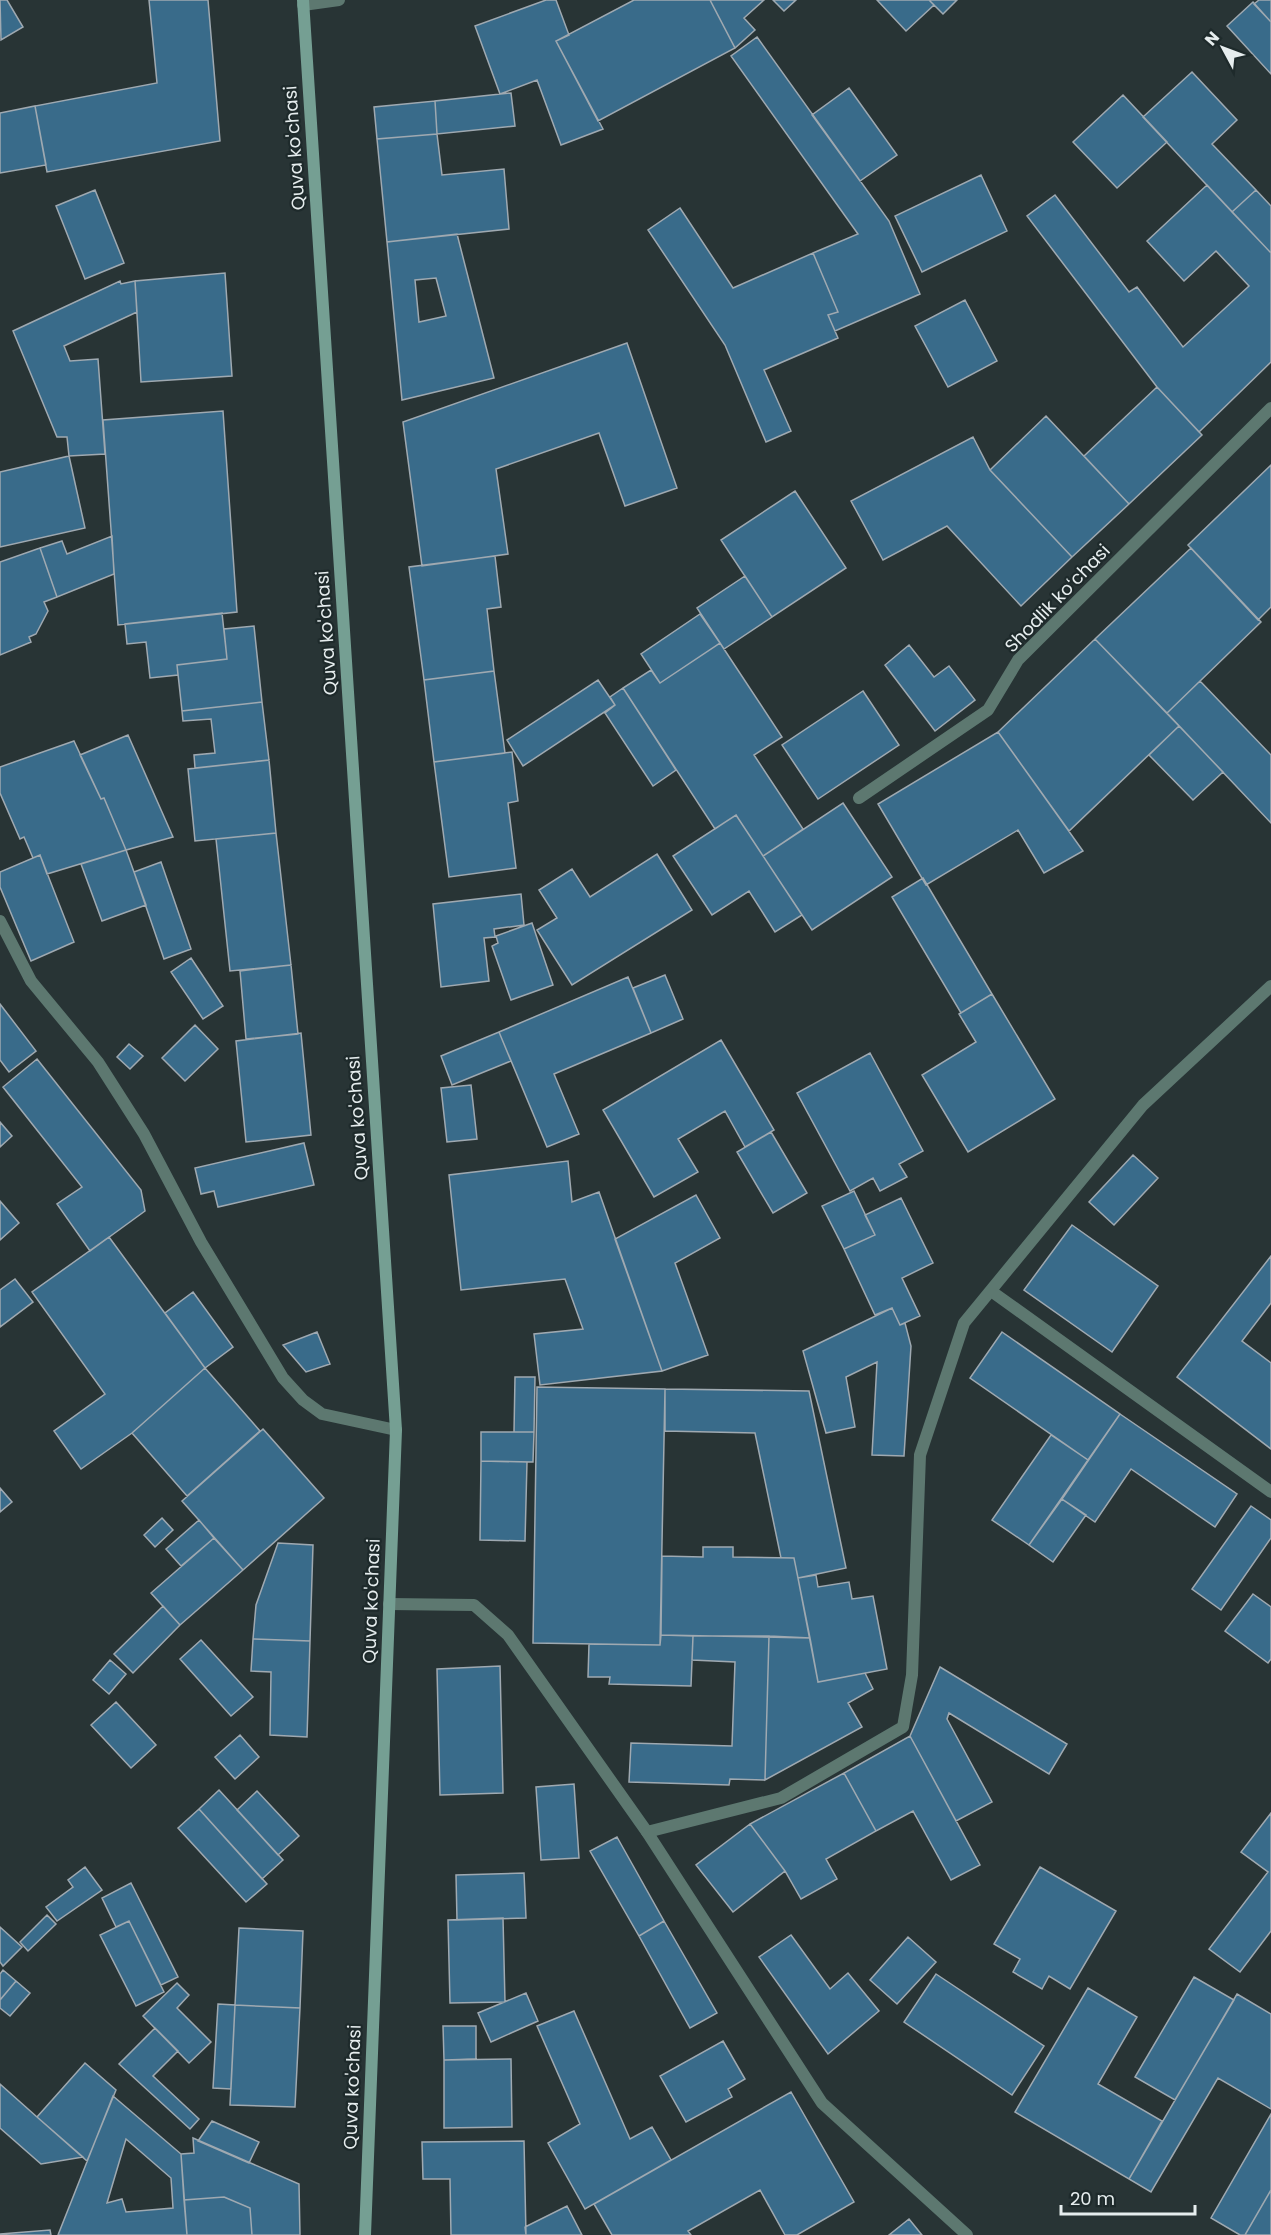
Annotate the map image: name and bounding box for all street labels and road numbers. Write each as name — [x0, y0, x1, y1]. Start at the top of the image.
street label: Quva ko'chasi — [277, 85, 311, 211]
street label: Shodlik koʻchasi — [999, 538, 1115, 658]
street label: Quva ko'chasi — [309, 570, 343, 696]
street label: Quva ko'chasi — [340, 1055, 374, 1181]
street label: Quva ko'chasi — [356, 1538, 386, 1664]
street label: Quva ko'chasi — [337, 2024, 367, 2150]

